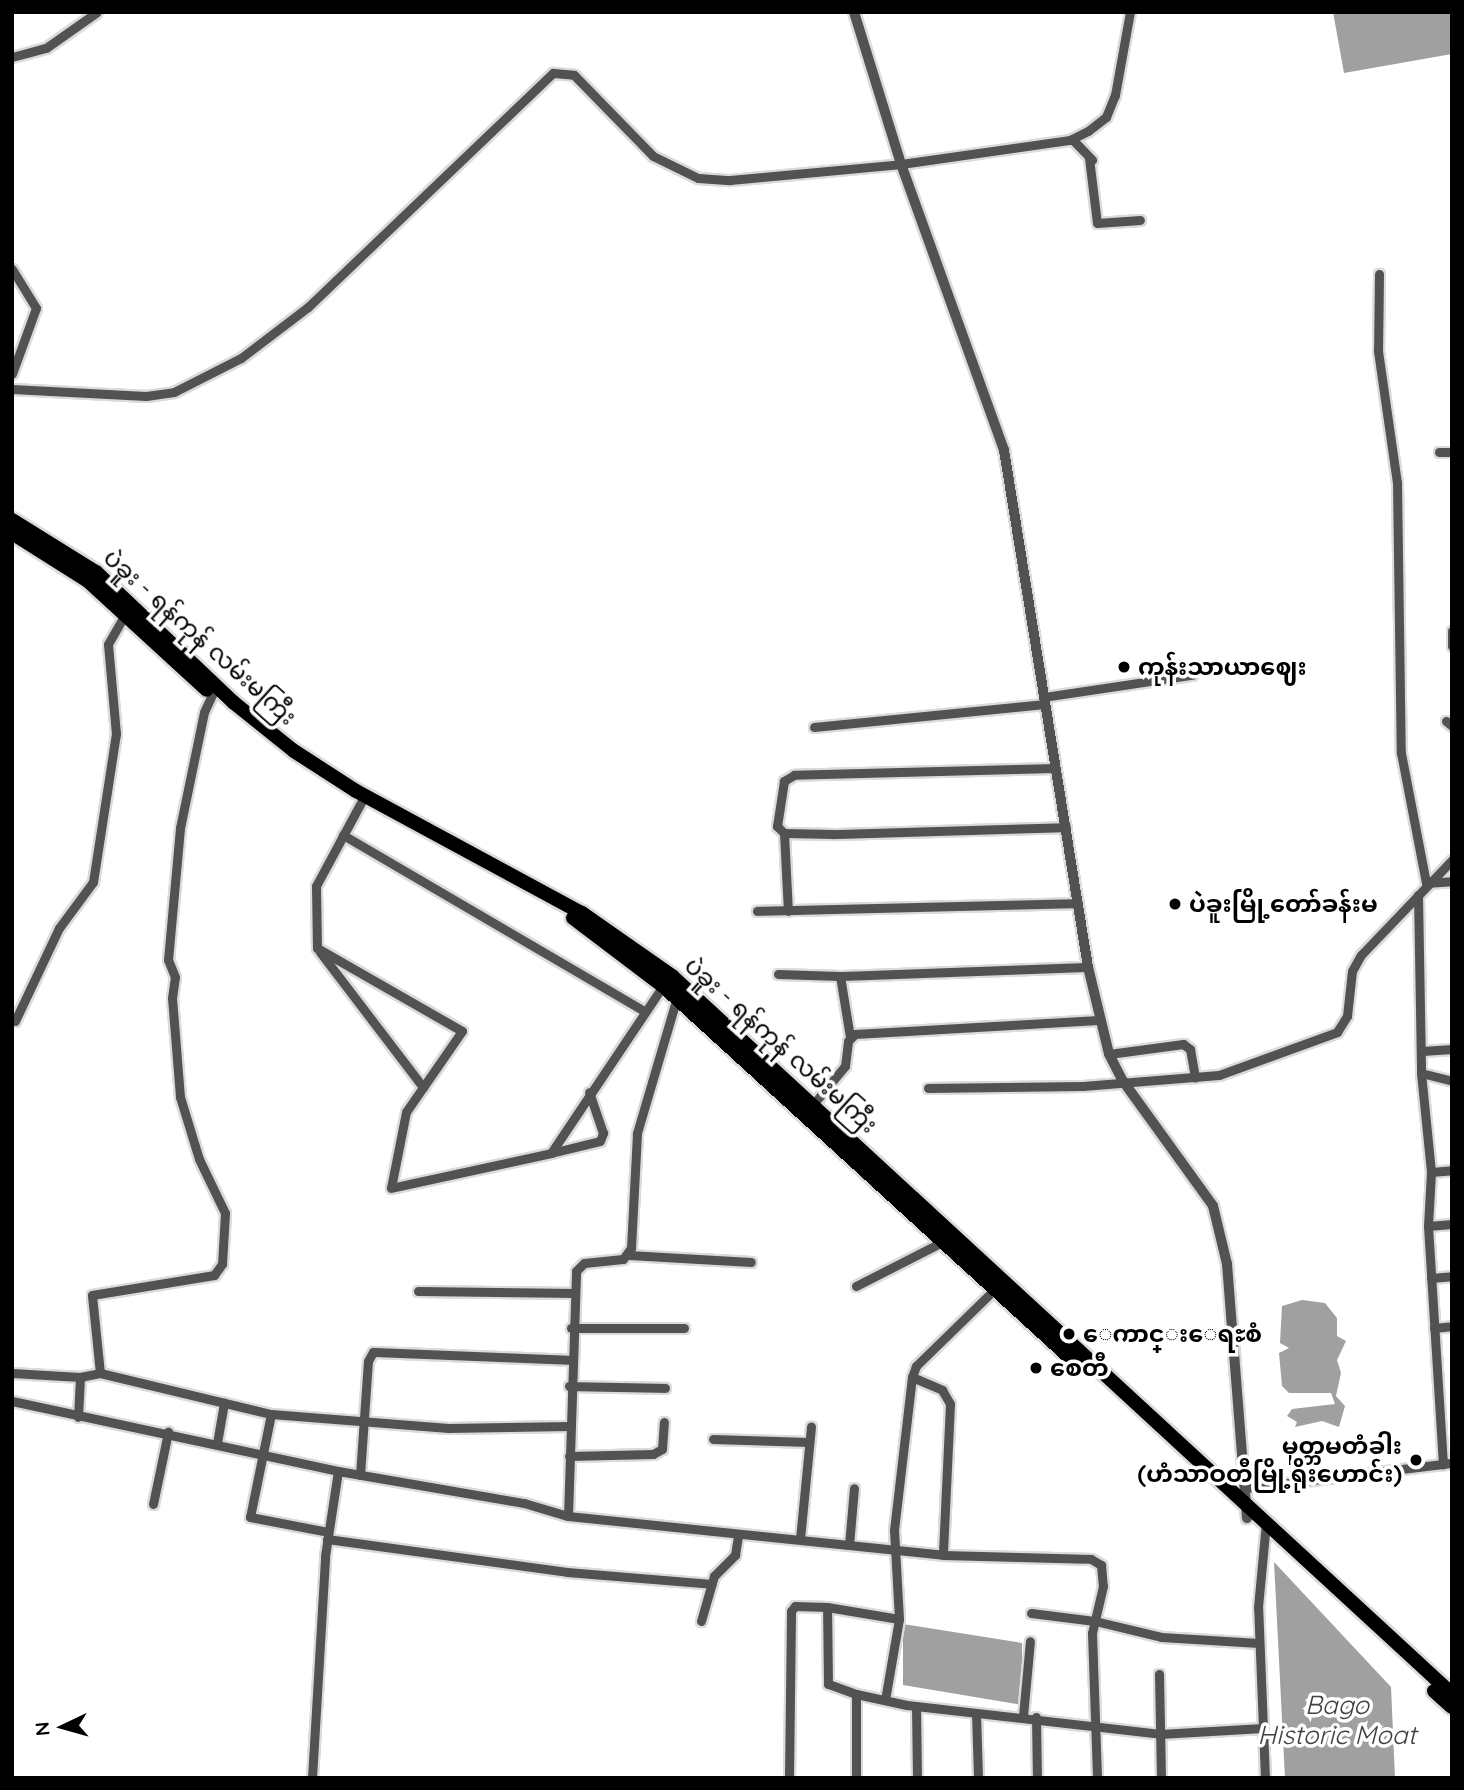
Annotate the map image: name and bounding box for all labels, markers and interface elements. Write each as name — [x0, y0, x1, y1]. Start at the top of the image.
street label: ပဲခူး - ရန်ကုန် လမ်းမကြီး — [98, 543, 302, 731]
place label: ကုန်းသာယာဈေး — [1138, 653, 1307, 681]
marker: ကုန်းသာယာဈေး — [1116, 659, 1132, 675]
place label: ပဲခူးမြို့တော်ခန်းမ — [1189, 890, 1378, 918]
marker: ပဲခူးမြို့တော်ခန်းမ — [1167, 896, 1183, 912]
street label: ပဲခူး - ရန်ကုန် လမ်းမကြီး — [679, 951, 883, 1139]
place label: ေကာင္းေရႊစံ — [1083, 1320, 1262, 1348]
marker: ေကာင္းေရႊစံ — [1061, 1326, 1077, 1342]
place label: စေတီ — [1050, 1354, 1109, 1382]
marker: စေတီ — [1028, 1360, 1044, 1376]
place label: မုတ္တမတံခါး (ဟံသာဝတီမြို့ရိုးဟောင်း) — [1138, 1432, 1402, 1488]
marker: မုတ္တမတံခါး (ဟံသာဝတီမြို့ရိုးဟောင်း) — [1408, 1452, 1424, 1468]
water label: Bago Historic Moat — [1258, 1689, 1416, 1750]
north arrow — [28, 1692, 98, 1762]
text: N — [30, 1721, 55, 1737]

